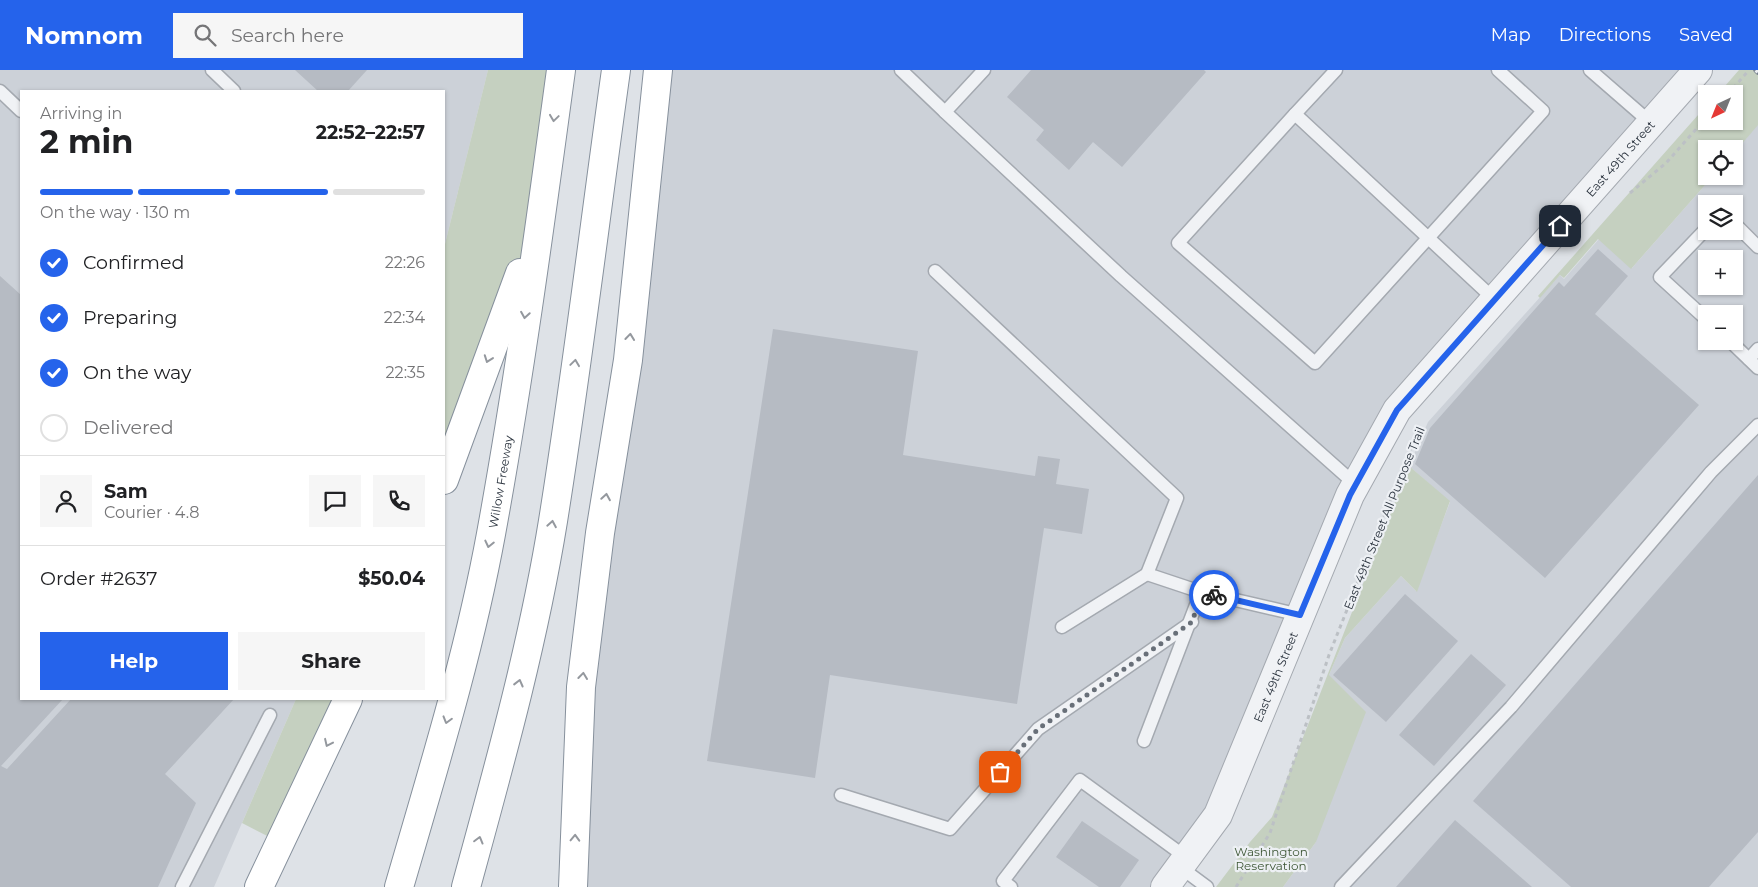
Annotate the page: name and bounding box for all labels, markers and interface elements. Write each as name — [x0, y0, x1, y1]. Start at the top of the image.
search box — [173, 13, 523, 58]
text: Nomnom — [25, 21, 143, 50]
icon: search — [191, 21, 219, 49]
text: Search here — [231, 24, 344, 47]
text: Map — [1491, 24, 1531, 46]
text: Directions — [1559, 24, 1651, 46]
text: Saved — [1679, 24, 1733, 46]
north arrow — [1698, 85, 1742, 130]
map controls — [1698, 85, 1743, 350]
text: Arriving in — [40, 104, 122, 123]
one-way arrow — [549, 115, 560, 123]
street label: East 49th Street — [1582, 117, 1658, 199]
text: 22:52–22:57 — [316, 121, 425, 144]
text: 2 min — [40, 122, 133, 161]
button: locate — [1698, 140, 1743, 185]
button: layers — [1698, 195, 1743, 240]
text: On the way · 130 m — [40, 203, 190, 222]
pin — [1539, 205, 1581, 247]
icon: home — [1546, 212, 1574, 240]
icon: check — [40, 249, 68, 277]
button: + — [1698, 250, 1743, 295]
text: Confirmed — [83, 251, 184, 274]
text: 22:26 — [385, 253, 425, 272]
icon: check — [40, 304, 68, 332]
button: − — [1698, 305, 1743, 350]
text: Preparing — [83, 306, 178, 329]
text: 22:34 — [384, 308, 425, 327]
one-way arrow — [521, 311, 531, 319]
one-way arrow — [624, 333, 635, 341]
one-way arrow — [484, 354, 494, 363]
one-way arrow — [569, 358, 580, 366]
icon: check — [40, 359, 68, 387]
text: On the way — [83, 361, 191, 384]
text: 22:35 — [386, 363, 425, 382]
text: Delivered — [83, 416, 174, 439]
street label: East 49th Street All Purpose Trail — [1340, 424, 1428, 612]
street label: Willow Freeway — [485, 434, 516, 529]
button: person — [40, 475, 92, 527]
button: chat — [309, 475, 361, 527]
button: phone — [373, 475, 425, 527]
text: Sam — [104, 480, 148, 503]
one-way arrow — [600, 493, 610, 502]
text: Courier · 4.8 — [104, 503, 200, 522]
one-way arrow — [547, 519, 557, 528]
one-way arrow — [484, 540, 495, 549]
text: Order #2637 — [40, 567, 158, 590]
text: $50.04 — [358, 567, 425, 590]
courier — [1189, 570, 1239, 620]
icon: bike — [1200, 581, 1228, 609]
street label: East 49th Street — [1250, 629, 1300, 724]
button: Help — [40, 632, 228, 690]
button: Share — [238, 632, 425, 690]
one-way arrow — [577, 672, 588, 680]
one-way arrow — [513, 678, 524, 687]
one-way arrow — [443, 715, 453, 723]
one-way arrow — [323, 738, 334, 747]
pin — [979, 751, 1021, 793]
icon: bag — [986, 758, 1014, 786]
one-way arrow — [570, 834, 580, 842]
one-way arrow — [473, 836, 484, 844]
park label: Washington Reservation — [1234, 844, 1308, 873]

